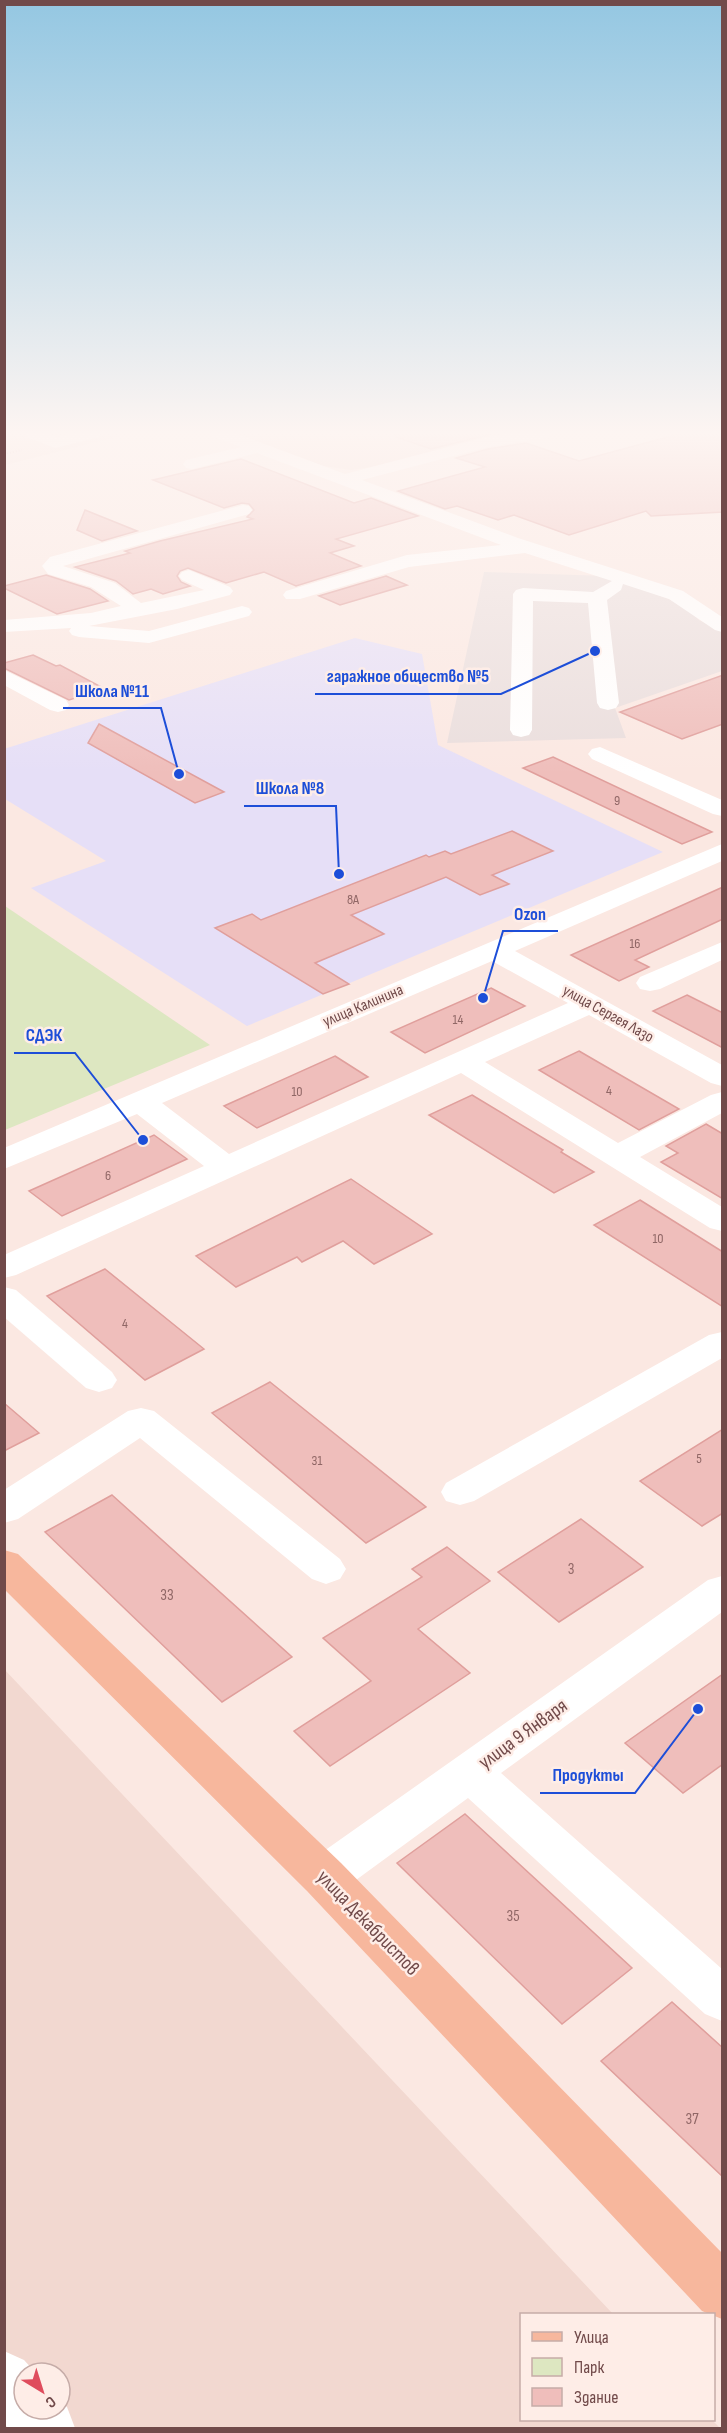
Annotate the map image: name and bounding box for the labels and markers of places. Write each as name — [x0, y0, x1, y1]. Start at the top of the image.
callout: гаражное общество №5 — [315, 658, 501, 694]
callout: Школа №11 — [63, 672, 161, 708]
callout: Школа №8 — [244, 770, 336, 806]
callout: Ozon — [503, 895, 558, 931]
callout: СДЭК — [14, 1017, 75, 1053]
callout: Продукты — [540, 1757, 635, 1793]

